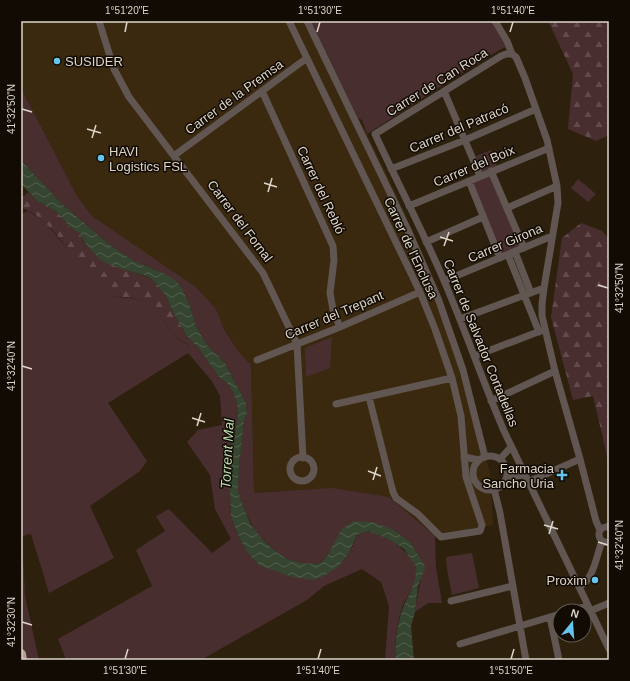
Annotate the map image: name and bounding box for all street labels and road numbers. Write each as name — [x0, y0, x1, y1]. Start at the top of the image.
street label: Carrer de Can Roca — [384, 44, 491, 119]
street label: Carrer de la Premsa — [182, 56, 286, 137]
street label: Carrer del Patracó — [407, 100, 511, 156]
street label: Carrer del Boix — [431, 142, 517, 190]
street label: Carrer del Rebló — [294, 144, 348, 236]
street label: Carrer del Fornal — [204, 177, 276, 265]
street label: Carrer de l'Enclusa — [381, 195, 441, 302]
street label: Carrer Girona — [465, 220, 545, 265]
street label: Carrer de Salvador Cortadellas — [440, 257, 522, 429]
street label: Carrer del Trepant — [283, 287, 386, 343]

